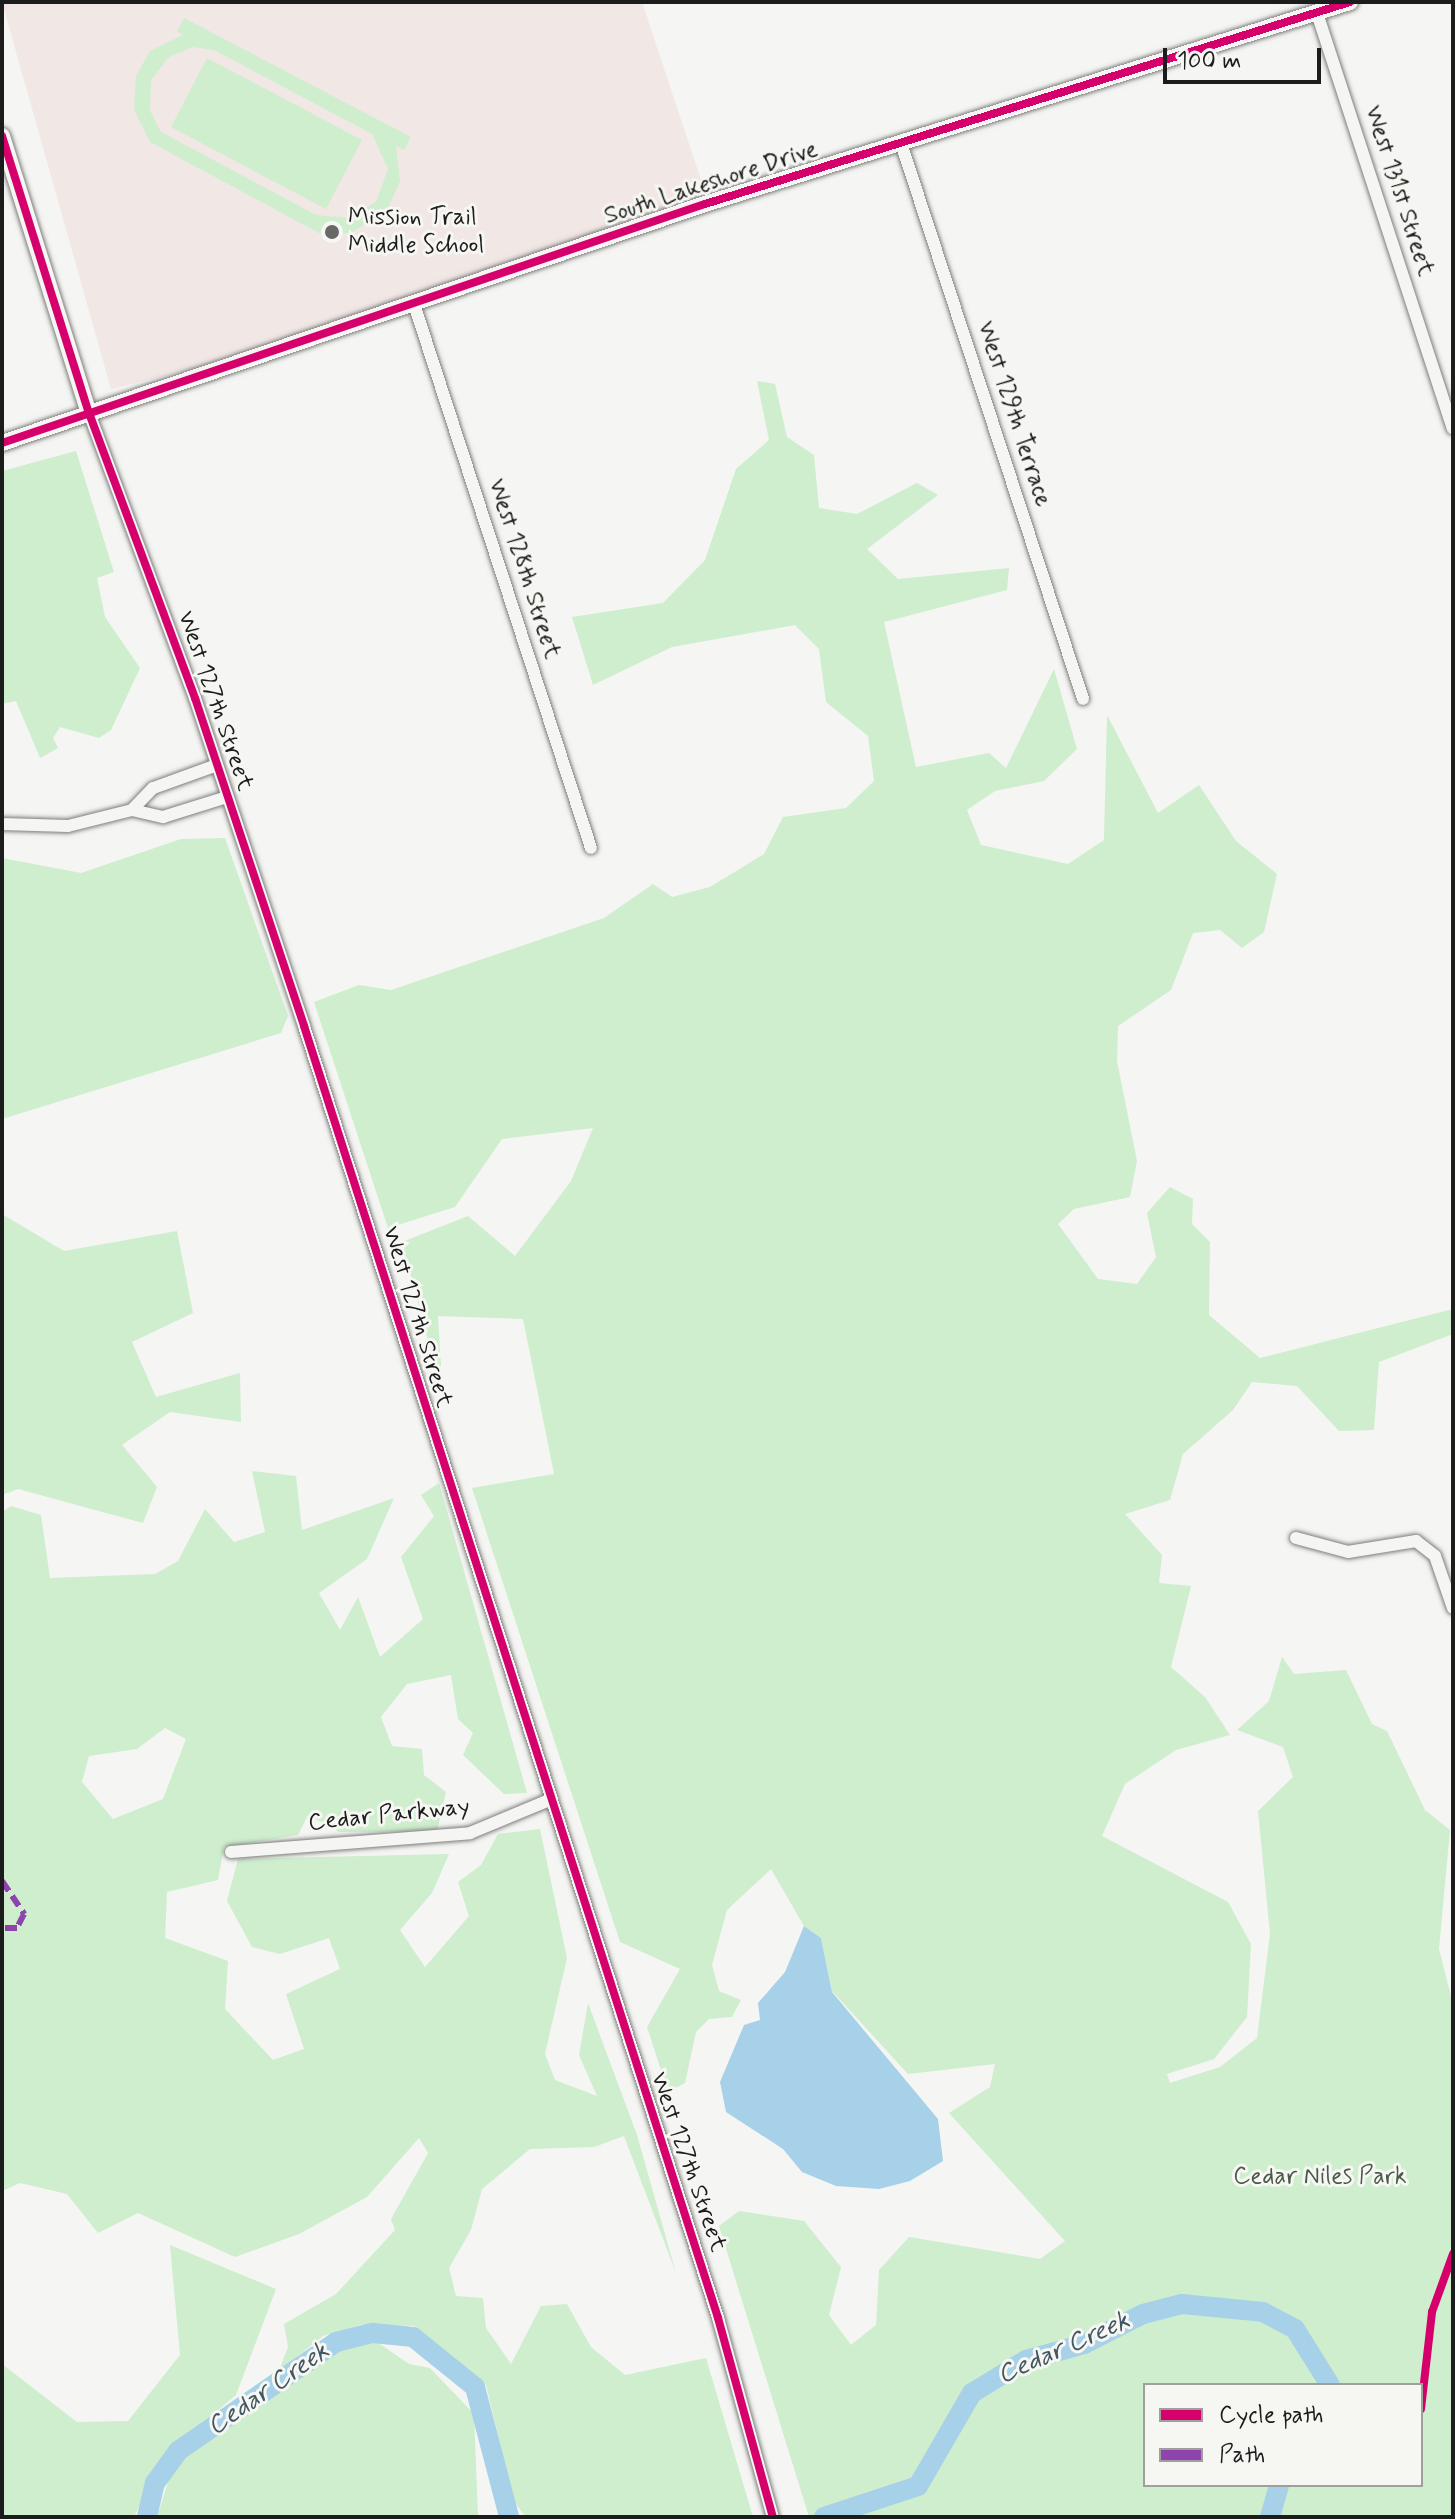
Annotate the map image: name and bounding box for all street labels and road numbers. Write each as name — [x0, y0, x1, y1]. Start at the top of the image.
street label: West 131st Street — [1358, 102, 1440, 280]
street label: South Lakeshore Drive — [602, 135, 820, 231]
street label: West 129th Terrace — [970, 318, 1058, 510]
street label: West 128th Street — [481, 475, 567, 663]
street label: West 127th Street — [171, 607, 259, 795]
street label: West 127th Street — [376, 1223, 458, 1411]
street label: Cedar Parkway — [309, 1792, 469, 1838]
street label: West 127th Street — [644, 2068, 732, 2256]

